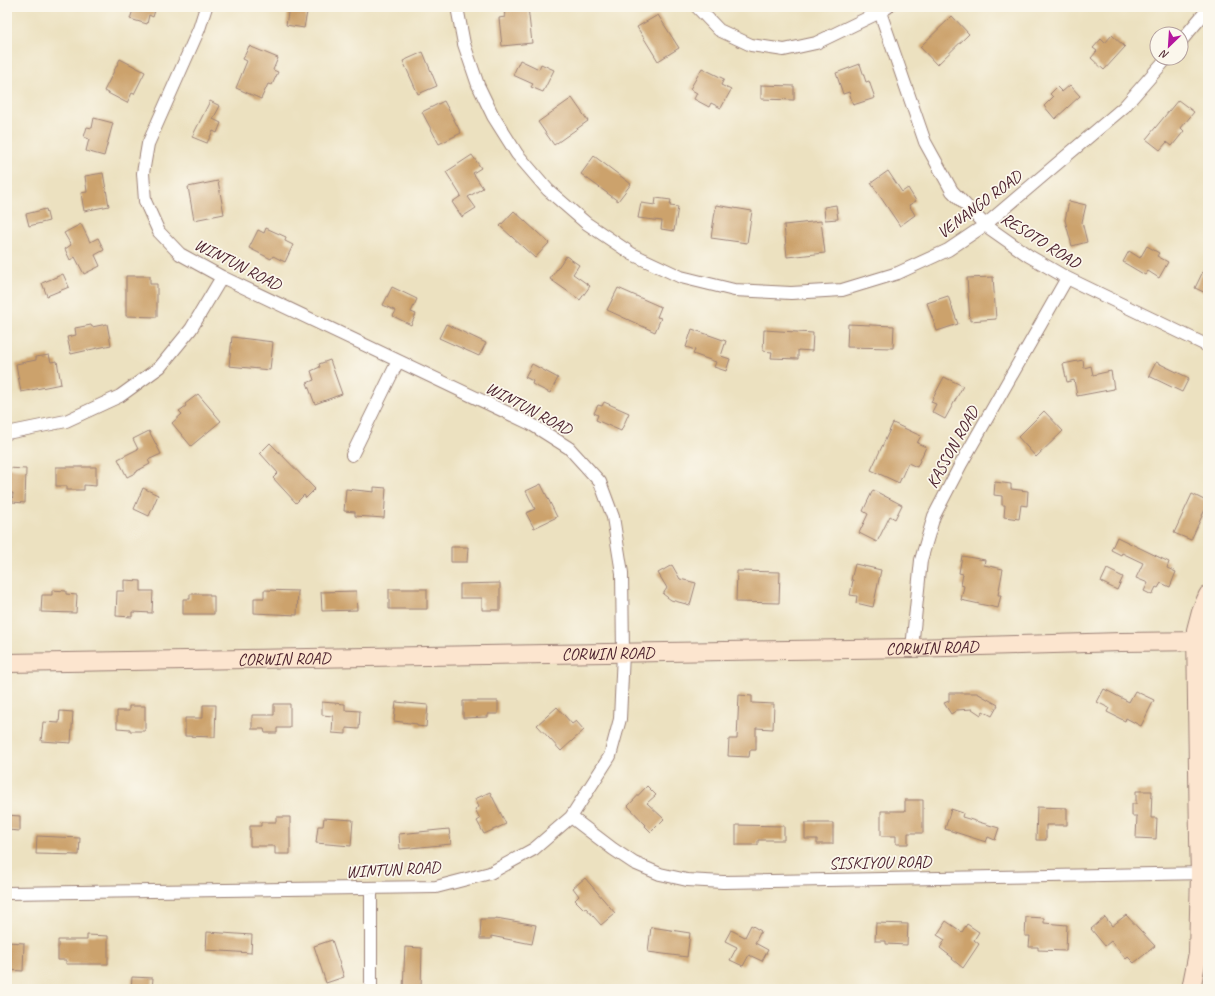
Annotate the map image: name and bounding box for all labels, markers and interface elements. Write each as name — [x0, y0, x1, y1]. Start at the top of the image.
north arrow — [1149, 26, 1189, 66]
text: N — [1157, 46, 1171, 63]
street label: VENANGO ROAD — [933, 164, 1027, 243]
street label: RESOTO ROAD — [997, 208, 1085, 274]
street label: WINTUN ROAD — [191, 234, 287, 296]
street label: WINTUN ROAD — [482, 377, 577, 441]
street label: KASSON ROAD — [921, 401, 984, 492]
street label: CORWIN ROAD — [886, 636, 981, 659]
street label: CORWIN ROAD — [562, 642, 656, 665]
street label: CORWIN ROAD — [238, 648, 333, 670]
street label: SISKIYOU ROAD — [829, 851, 933, 874]
street label: WINTUN ROAD — [345, 856, 443, 882]

